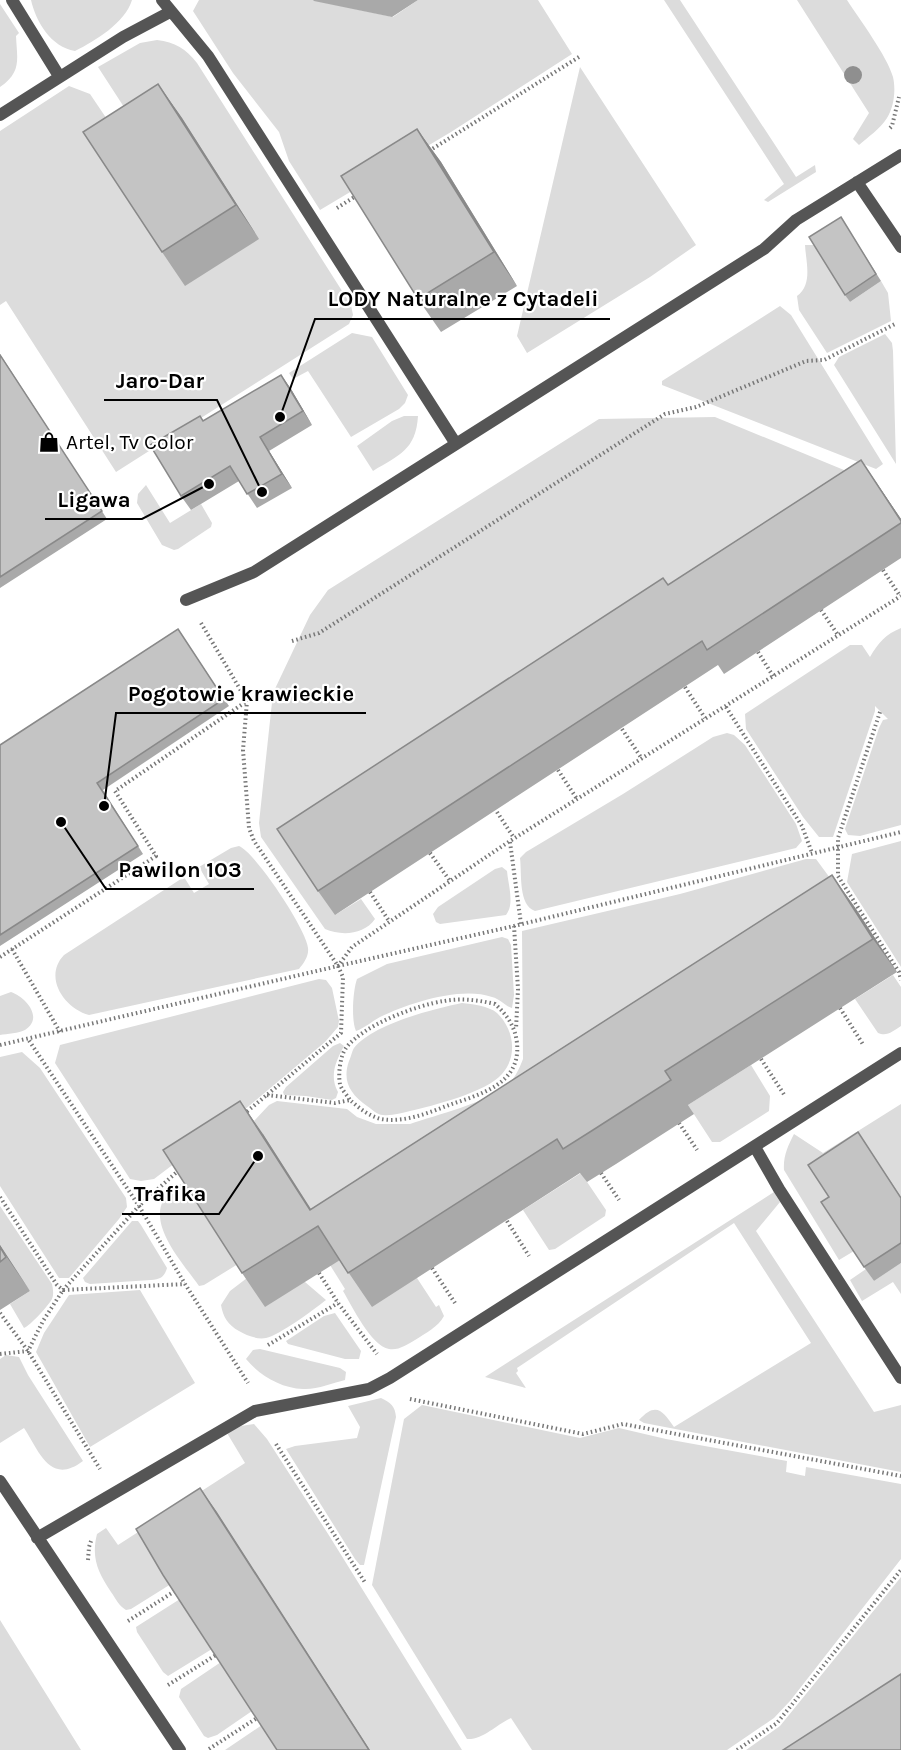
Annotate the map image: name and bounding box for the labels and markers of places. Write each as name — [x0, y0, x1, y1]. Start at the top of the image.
callout: LODY Naturalne z Cytadeli — [315, 279, 610, 319]
callout: Jaro-Dar — [104, 360, 217, 400]
shop icon: Artel, Tv Color — [37, 430, 61, 454]
place label: Artel, Tv Color — [66, 430, 194, 454]
callout: Ligawa — [45, 479, 142, 519]
callout: Pogotowie krawieckie — [116, 673, 366, 713]
callout: Pawilon 103 — [106, 849, 254, 889]
callout: Trafika — [122, 1174, 219, 1214]

